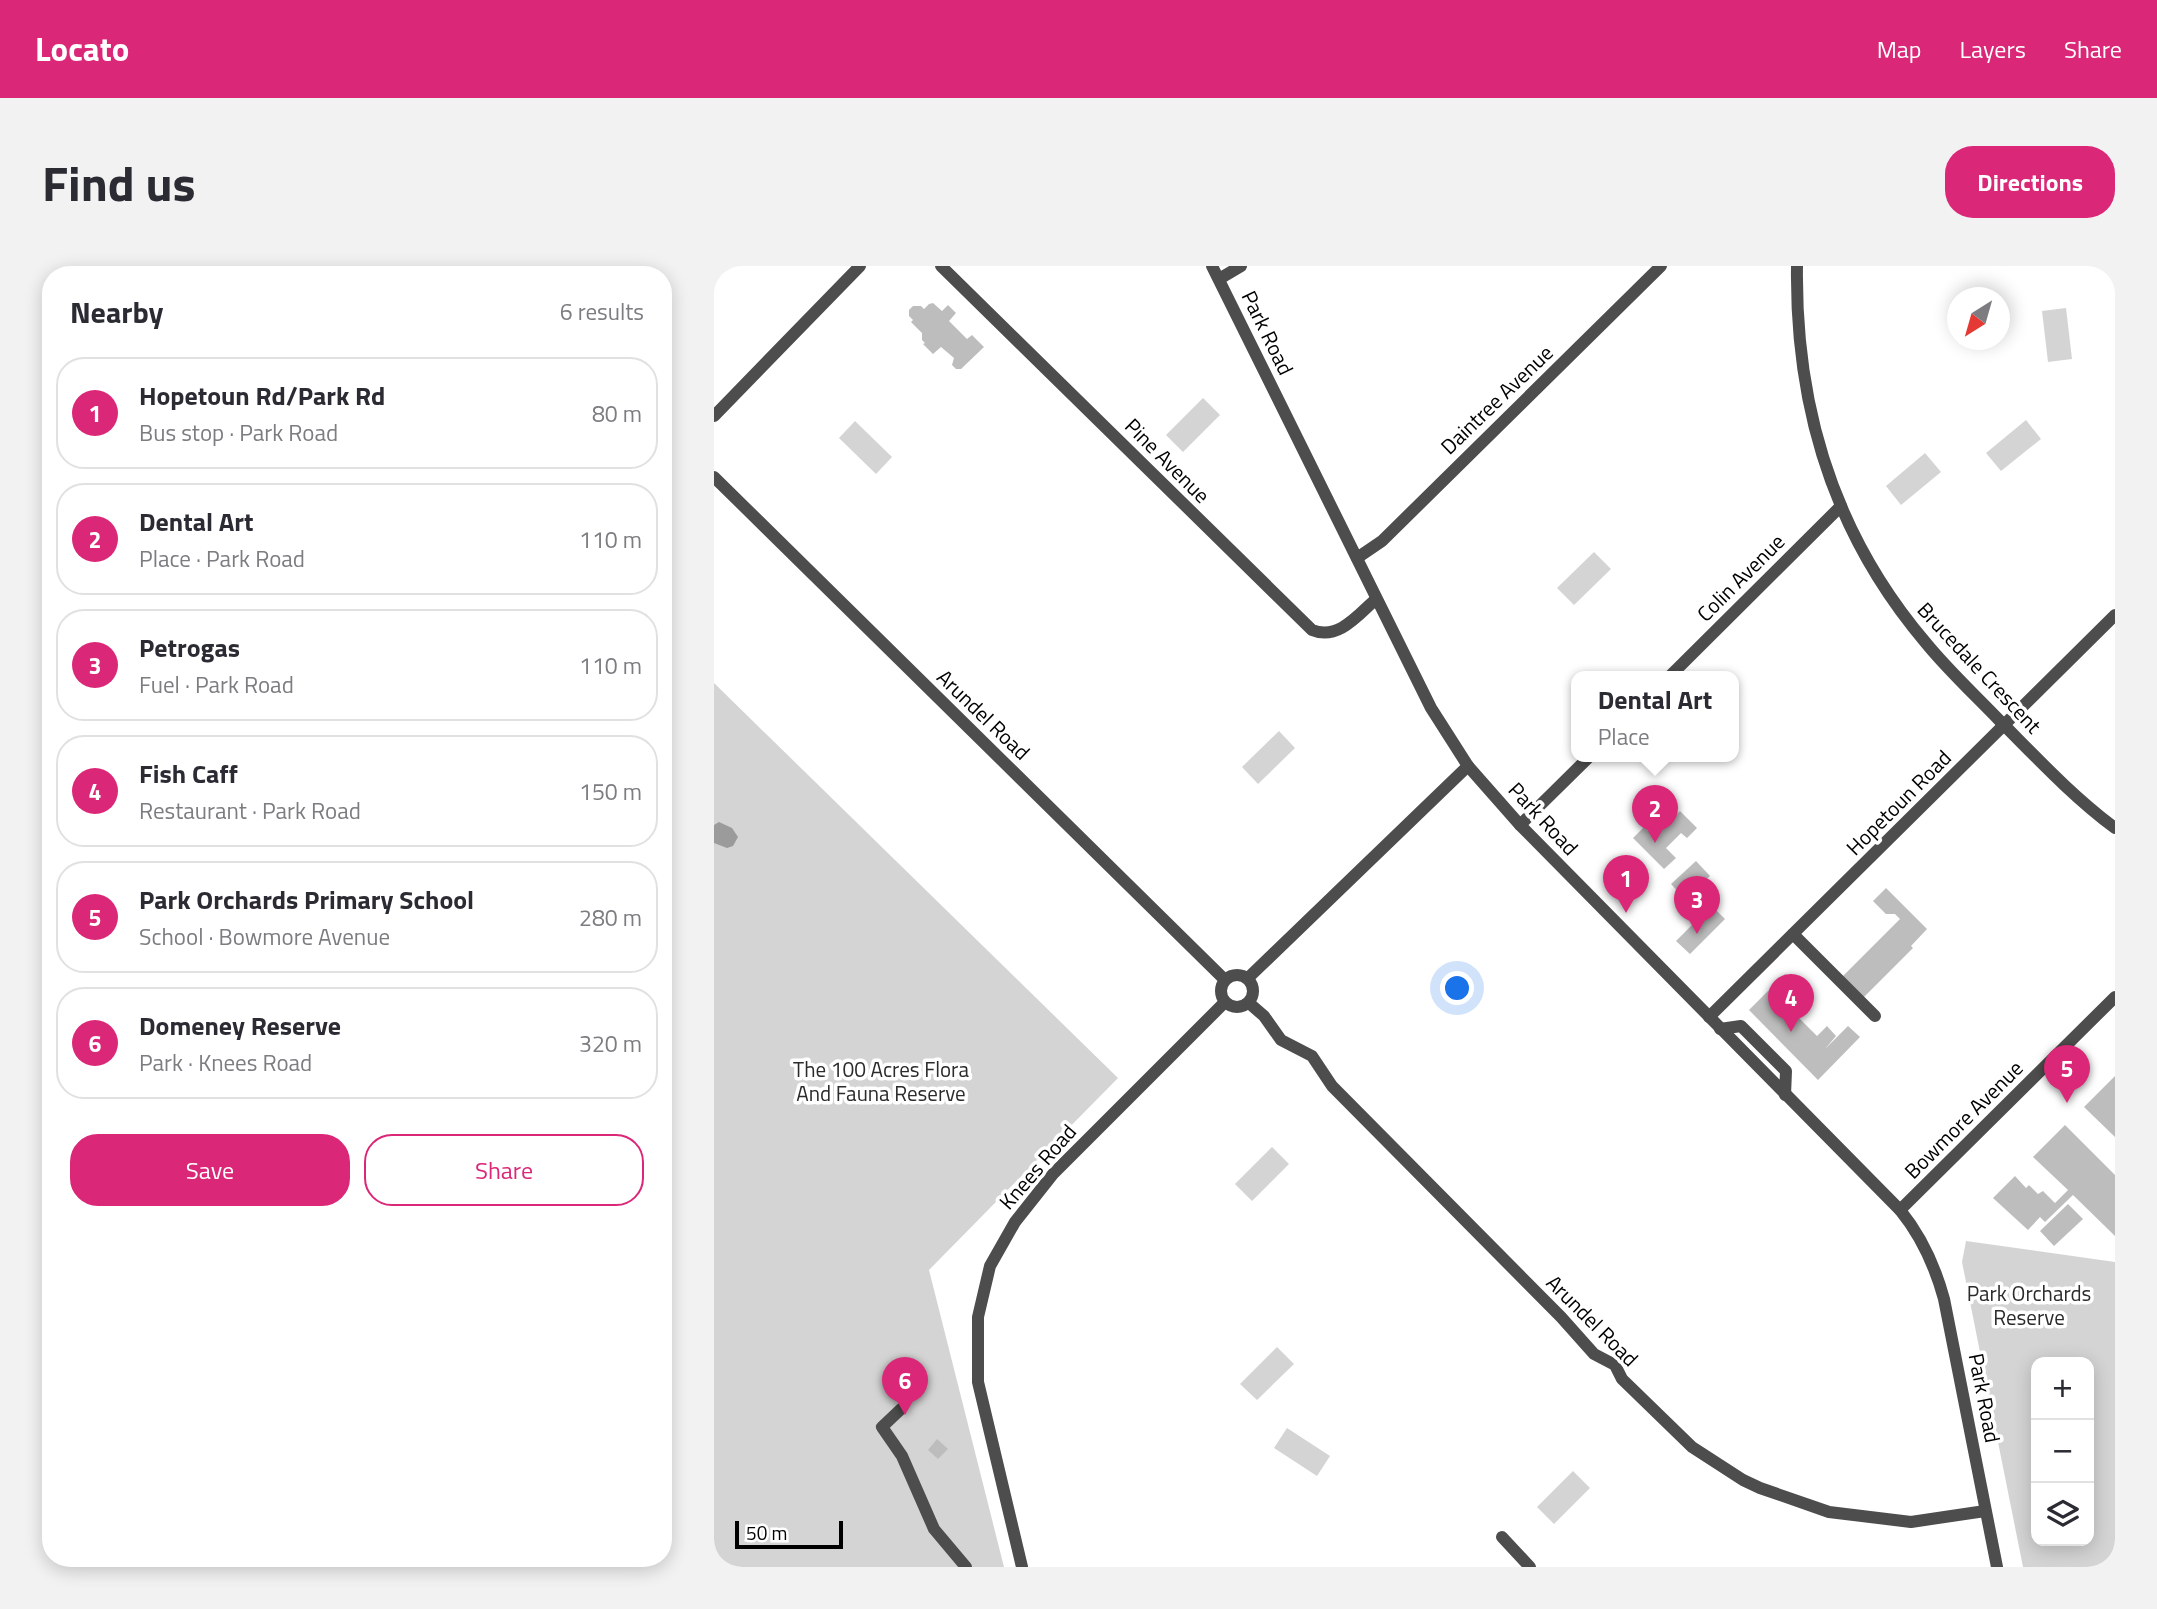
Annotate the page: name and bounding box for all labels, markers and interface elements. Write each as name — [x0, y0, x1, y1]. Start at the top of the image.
text: Locato — [35, 24, 129, 74]
text: Map — [1877, 31, 1922, 67]
text: Layers — [1960, 31, 2026, 67]
text: Share — [2064, 31, 2122, 67]
text: Find us — [42, 145, 196, 220]
button: Directions — [1945, 146, 2115, 218]
street label: Park Road — [1234, 285, 1302, 380]
north arrow — [1947, 287, 2010, 350]
text: Nearby — [70, 289, 163, 335]
text: 6 results — [560, 294, 644, 329]
street label: Daintree Avenue — [1433, 337, 1560, 461]
text: Hopetoun Rd/Park Rd — [139, 376, 385, 415]
text: 1 — [89, 396, 101, 431]
text: 80 m — [592, 396, 642, 431]
street label: Pine Avenue — [1118, 410, 1218, 510]
text: Bus stop · Park Road — [139, 415, 338, 450]
text: Dental Art — [139, 502, 254, 541]
text: 2 — [89, 522, 101, 557]
text: 110 m — [579, 522, 642, 557]
street label: Colin Avenue — [1689, 526, 1792, 629]
text: Place · Park Road — [139, 541, 305, 576]
street label: Brucedale Crescent — [1910, 594, 2050, 741]
text: Petrogas — [139, 628, 240, 667]
text: 3 — [89, 648, 101, 683]
text: 110 m — [579, 648, 642, 683]
street label: Arundel Road — [930, 661, 1038, 767]
text: Fuel · Park Road — [139, 667, 294, 702]
popup — [1571, 671, 1739, 762]
text: Dental Art — [1598, 680, 1712, 719]
text: Place — [1598, 719, 1650, 754]
street label: Hopetoun Road — [1838, 742, 1958, 862]
text: Fish Caff — [139, 754, 238, 793]
text: 4 — [89, 774, 101, 809]
text: 150 m — [579, 774, 642, 809]
street label: Park Road — [1501, 774, 1586, 862]
pin: 2 — [1632, 785, 1678, 843]
text: Restaurant · Park Road — [139, 793, 361, 828]
pin: 1 — [1603, 855, 1649, 913]
pin: 3 — [1674, 876, 1720, 934]
text: Park Orchards Primary School — [139, 880, 474, 919]
text: 5 — [89, 900, 101, 935]
text: 280 m — [579, 900, 642, 935]
text: School · Bowmore Avenue — [139, 919, 390, 954]
your location — [1440, 971, 1474, 1005]
pin: 4 — [1768, 974, 1814, 1032]
text: Domeney Reserve — [139, 1006, 341, 1045]
text: 6 — [89, 1026, 101, 1061]
text: 320 m — [579, 1026, 642, 1061]
text: Park · Knees Road — [139, 1045, 312, 1080]
pin: 5 — [2044, 1045, 2090, 1103]
park label: The 100 Acres Flora And Fauna Reserve — [793, 1053, 969, 1109]
street label: Bowmore Avenue — [1897, 1053, 2030, 1186]
street label: Knees Road — [991, 1117, 1084, 1216]
button: Save — [70, 1134, 350, 1206]
button: Share — [364, 1134, 644, 1206]
street label: Arundel Road — [1539, 1267, 1646, 1374]
park label: Park Orchards Reserve — [1967, 1277, 2091, 1333]
street label: Park Road — [1961, 1350, 2009, 1445]
pin: 6 — [882, 1357, 928, 1415]
map controls — [2031, 1357, 2094, 1546]
button: + — [2031, 1357, 2094, 1420]
button: − — [2031, 1420, 2094, 1483]
button: layers — [2031, 1483, 2094, 1546]
scale bar — [735, 1518, 844, 1550]
text: 50 m — [746, 1518, 787, 1547]

